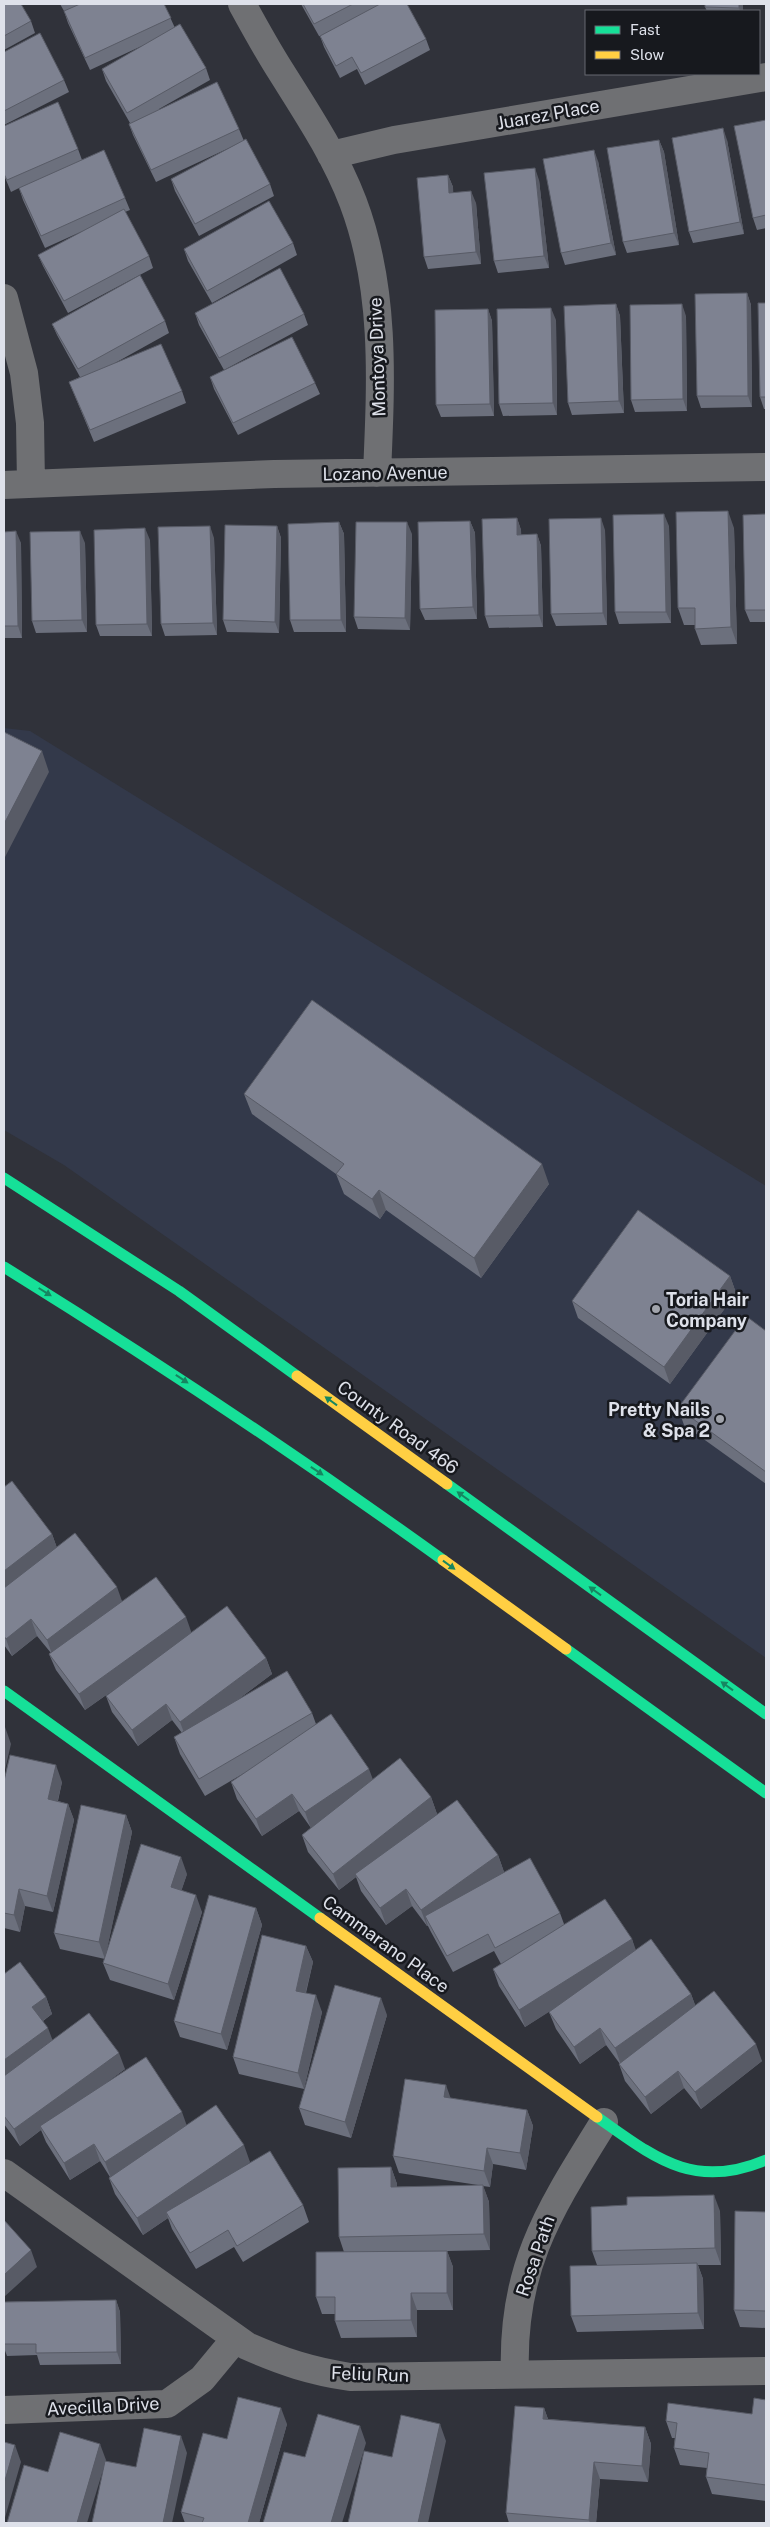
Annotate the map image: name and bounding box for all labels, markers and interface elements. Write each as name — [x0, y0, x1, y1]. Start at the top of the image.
legend — [585, 10, 760, 75]
text: Fast — [630, 21, 660, 38]
text: Slow — [630, 46, 665, 63]
street label: Juarez Place — [495, 95, 601, 133]
street label: Montoya Drive — [364, 297, 390, 417]
street label: Lozano Avenue — [322, 461, 448, 485]
one-way arrow — [39, 1288, 52, 1297]
place label: Toria Hair Company — [666, 1289, 749, 1331]
marker: Toria Hair Company — [650, 1303, 662, 1315]
one-way arrow — [175, 1375, 189, 1384]
street label: County Road 466 — [333, 1376, 463, 1478]
one-way arrow — [325, 1395, 338, 1406]
place label: Pretty Nails & Spa 2 — [608, 1399, 710, 1441]
marker: Pretty Nails & Spa 2 — [714, 1413, 726, 1425]
one-way arrow — [310, 1466, 323, 1476]
one-way arrow — [457, 1490, 470, 1501]
one-way arrow — [442, 1560, 456, 1570]
one-way arrow — [588, 1586, 602, 1596]
one-way arrow — [720, 1681, 734, 1691]
street label: Cammarano Place — [319, 1891, 453, 1997]
street label: Rosa Path — [511, 2213, 559, 2299]
street label: Feliu Run — [331, 2362, 409, 2386]
street label: Avecilla Drive — [46, 2393, 160, 2419]

